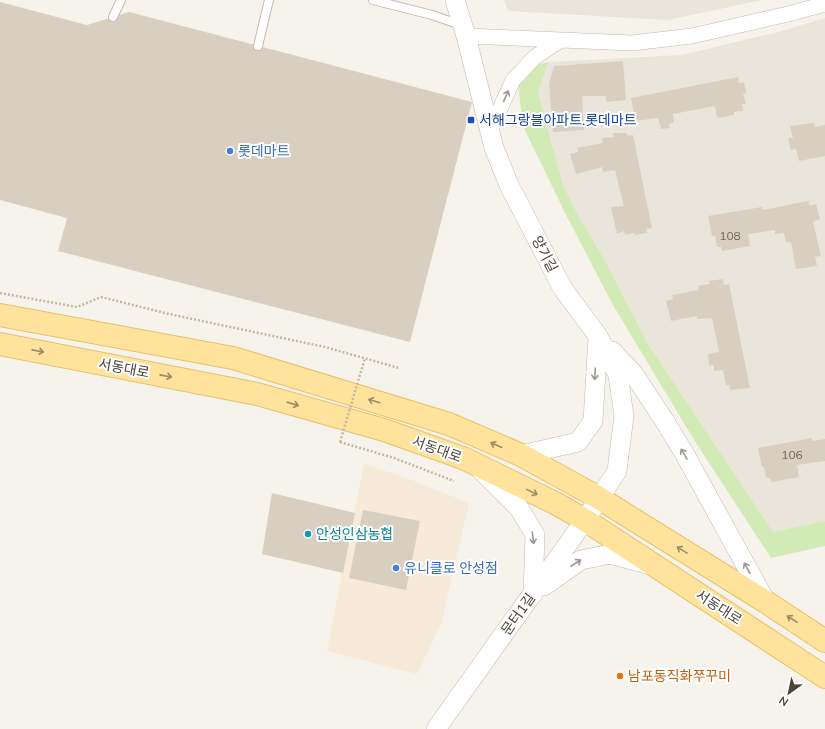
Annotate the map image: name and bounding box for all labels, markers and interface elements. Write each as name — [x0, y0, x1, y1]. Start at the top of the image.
one-way arrow — [503, 90, 510, 102]
place label: 서해그랑블아파트.롯데마트 — [479, 111, 637, 129]
marker: 서해그랑블아파트.롯데마트 — [466, 115, 476, 125]
place label: 롯데마트 — [238, 142, 290, 160]
marker: 롯데마트 — [225, 146, 235, 156]
house number: 108 — [719, 228, 741, 243]
street label: 양기길 — [528, 233, 562, 275]
one-way arrow — [31, 348, 44, 356]
street label: 서동대로 — [97, 354, 151, 382]
one-way arrow — [592, 368, 599, 381]
one-way arrow — [159, 372, 172, 380]
one-way arrow — [368, 397, 381, 404]
one-way arrow — [286, 401, 299, 408]
street label: 서동대로 — [410, 432, 464, 466]
one-way arrow — [491, 440, 503, 448]
house number: 106 — [781, 447, 803, 462]
one-way arrow — [680, 448, 688, 460]
one-way arrow — [526, 489, 538, 496]
place label: 안성인삼농협 — [316, 525, 393, 543]
marker: 안성인삼농협 — [303, 529, 313, 539]
one-way arrow — [530, 531, 537, 544]
one-way arrow — [677, 546, 688, 554]
place label: 유니클로 안성점 — [404, 559, 498, 577]
one-way arrow — [570, 559, 582, 567]
one-way arrow — [743, 562, 750, 574]
marker: 유니클로 안성점 — [391, 563, 401, 573]
street label: 서동대로 — [692, 585, 746, 629]
street label: 문터1길 — [497, 590, 539, 638]
one-way arrow — [787, 615, 798, 623]
place label: 남포동직화쭈꾸미 — [628, 667, 731, 685]
marker: 남포동직화쭈꾸미 — [615, 671, 625, 681]
north arrow — [769, 673, 809, 713]
text: N — [776, 693, 791, 710]

